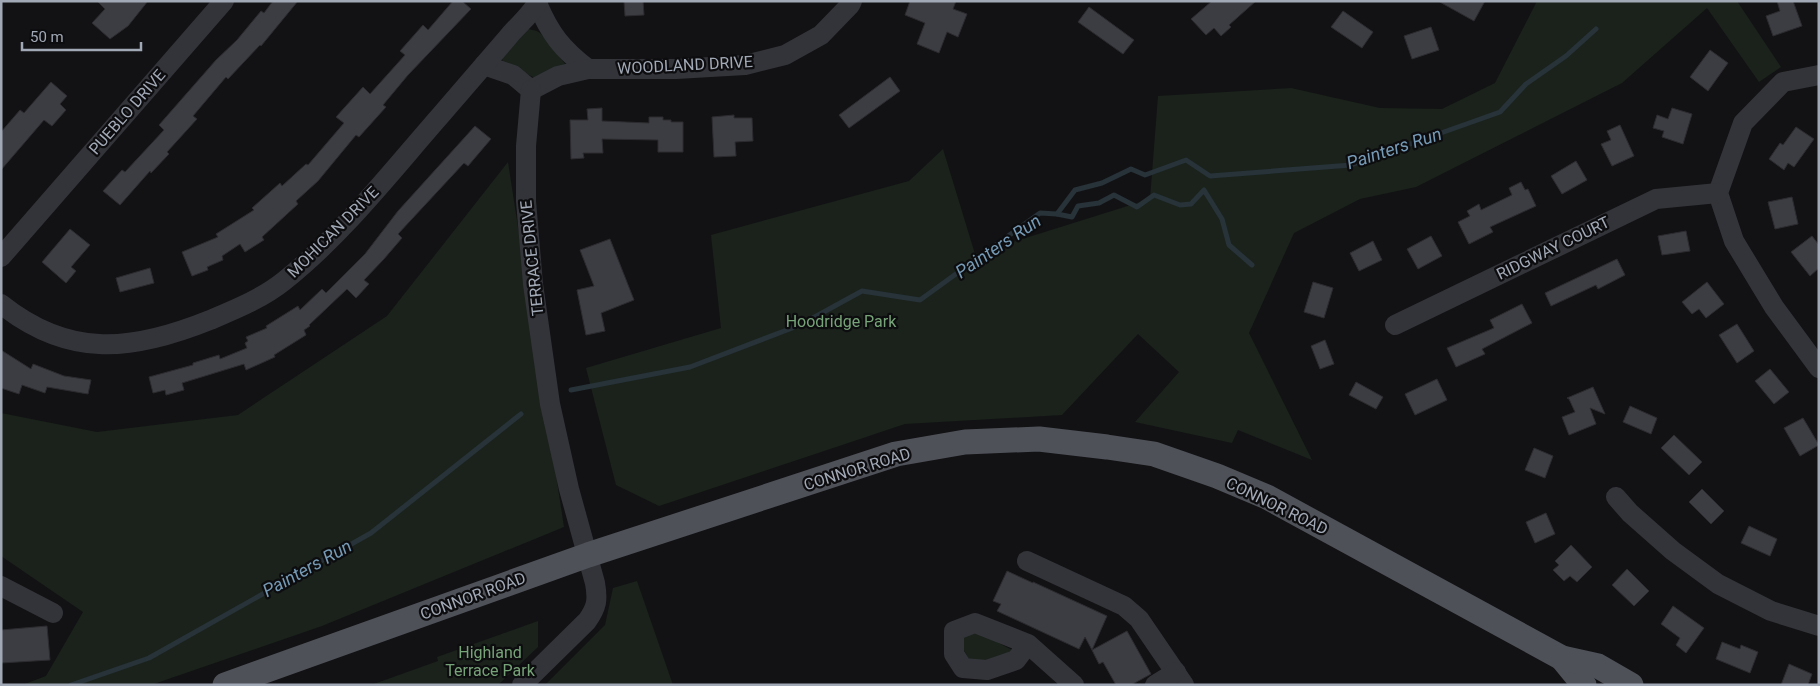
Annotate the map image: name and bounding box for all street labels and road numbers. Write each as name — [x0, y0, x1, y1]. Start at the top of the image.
street label: WOODLAND DRIVE — [617, 52, 753, 78]
street label: PUEBLO DRIVE — [85, 66, 169, 158]
street label: MOHICAN DRIVE — [284, 183, 382, 281]
street label: TERRACE DRIVE — [516, 199, 548, 317]
street label: RIDGWAY COURT — [1493, 212, 1613, 284]
street label: CONNOR ROAD — [801, 444, 913, 494]
street label: CONNOR ROAD — [1223, 473, 1331, 539]
street label: CONNOR ROAD — [418, 568, 528, 624]

